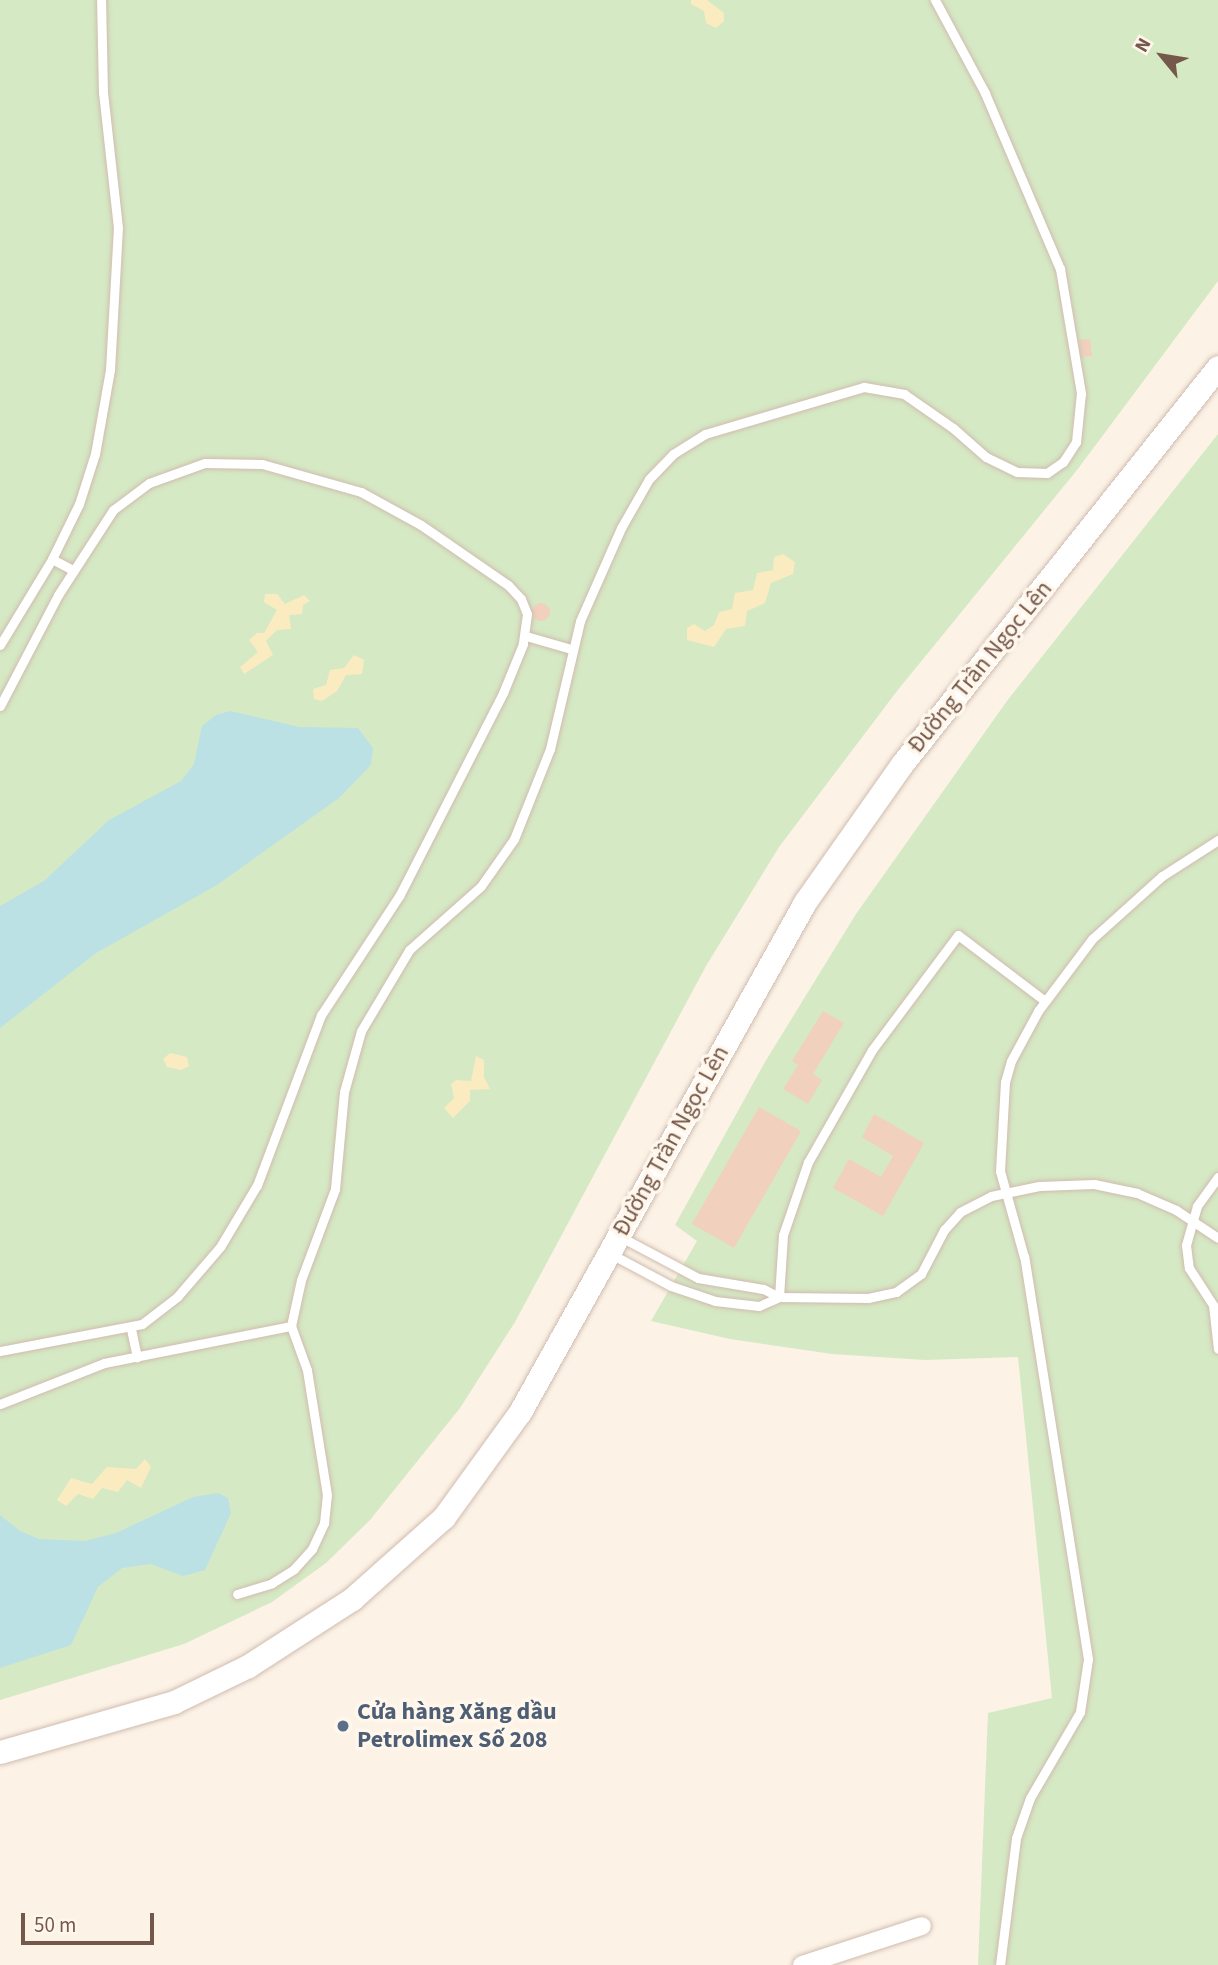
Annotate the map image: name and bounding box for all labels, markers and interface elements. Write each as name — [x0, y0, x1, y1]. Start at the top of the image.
north arrow — [1127, 21, 1197, 91]
text: N — [1129, 33, 1158, 57]
street label: Đường Trần Ngọc Lên — [902, 575, 1058, 759]
street label: Đường Trần Ngọc Lên — [607, 1041, 735, 1241]
place label: Cửa hàng Xăng dầu Petrolimex Số 208 — [357, 1698, 557, 1754]
marker: Cửa hàng Xăng dầu Petrolimex Số 208 — [335, 1718, 351, 1734]
scale bar — [24, 1898, 158, 1942]
text: 50 m — [34, 1910, 76, 1940]

